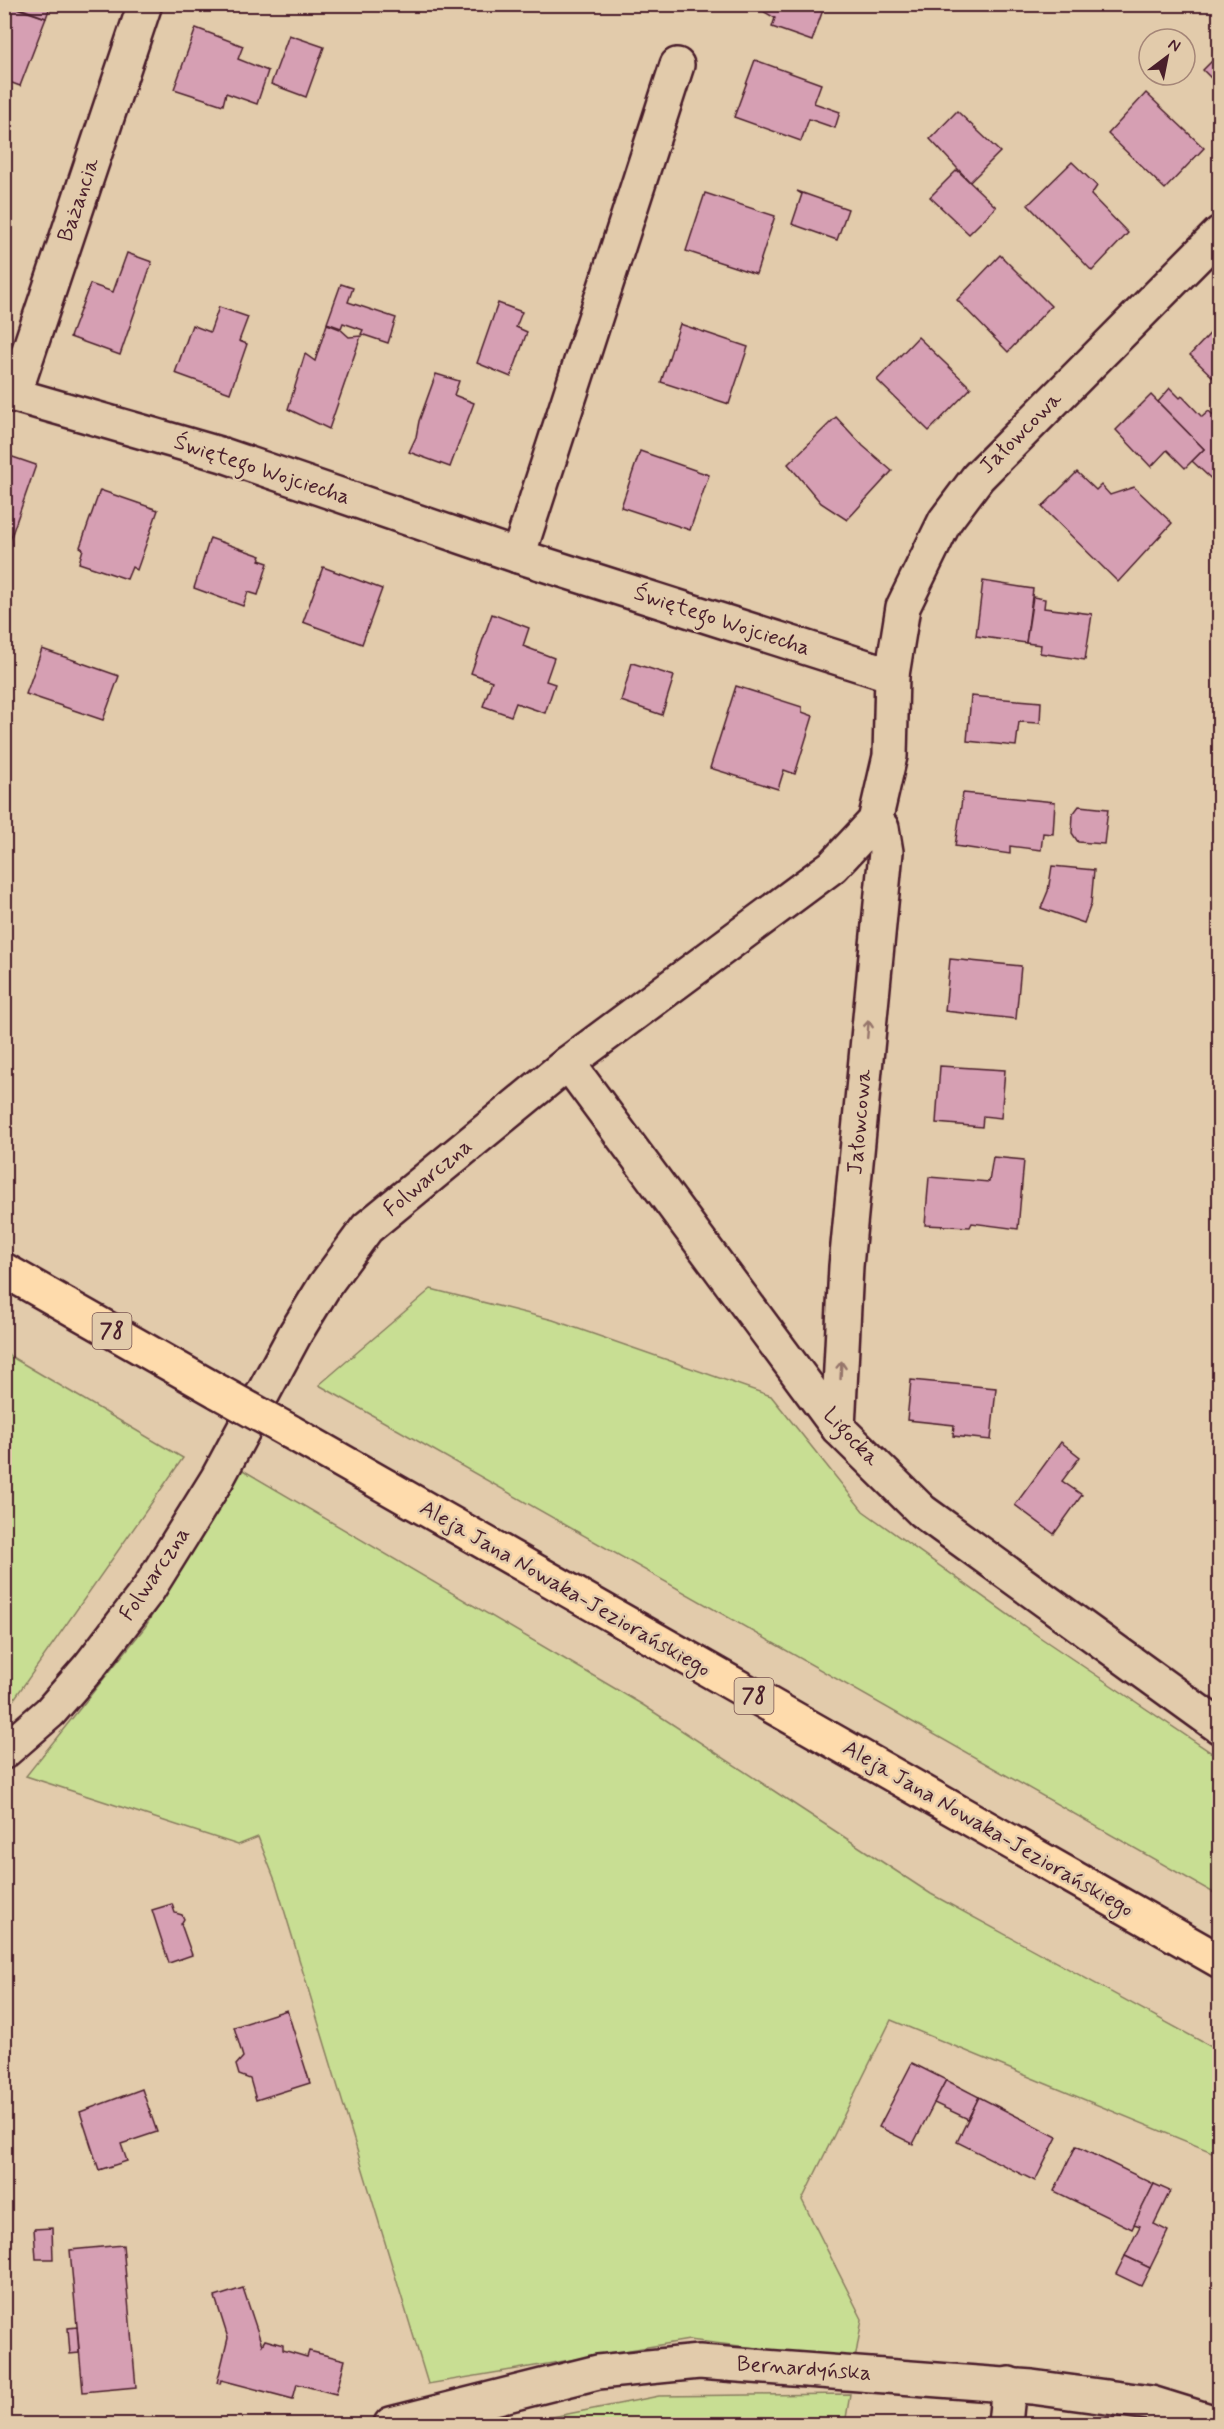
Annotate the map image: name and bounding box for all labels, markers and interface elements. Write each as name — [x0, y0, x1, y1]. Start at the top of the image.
north arrow — [1137, 27, 1197, 87]
text: N — [1164, 34, 1184, 57]
street label: Bażancia — [52, 154, 107, 246]
street label: Jałowcowa — [974, 385, 1069, 480]
street label: Świętego Wojciecha — [169, 427, 354, 515]
street label: Świętego Wojciecha — [629, 578, 814, 666]
one-way arrow — [863, 1019, 874, 1039]
street label: Jałowcowa — [841, 1067, 879, 1176]
street label: Folwarczna — [378, 1133, 478, 1223]
road number: 78 — [92, 1313, 132, 1349]
one-way arrow — [835, 1360, 846, 1380]
street label: Ligocka — [815, 1402, 886, 1475]
street label: Aleja Jana Nowaka-Jeziorańskiego — [413, 1494, 715, 1687]
street label: Folwarczna — [113, 1522, 197, 1626]
road number: 78 — [734, 1678, 774, 1714]
street label: Aleja Jana Nowaka-Jeziorańskiego — [836, 1734, 1138, 1927]
street label: Bernardyńska — [736, 2350, 872, 2388]

